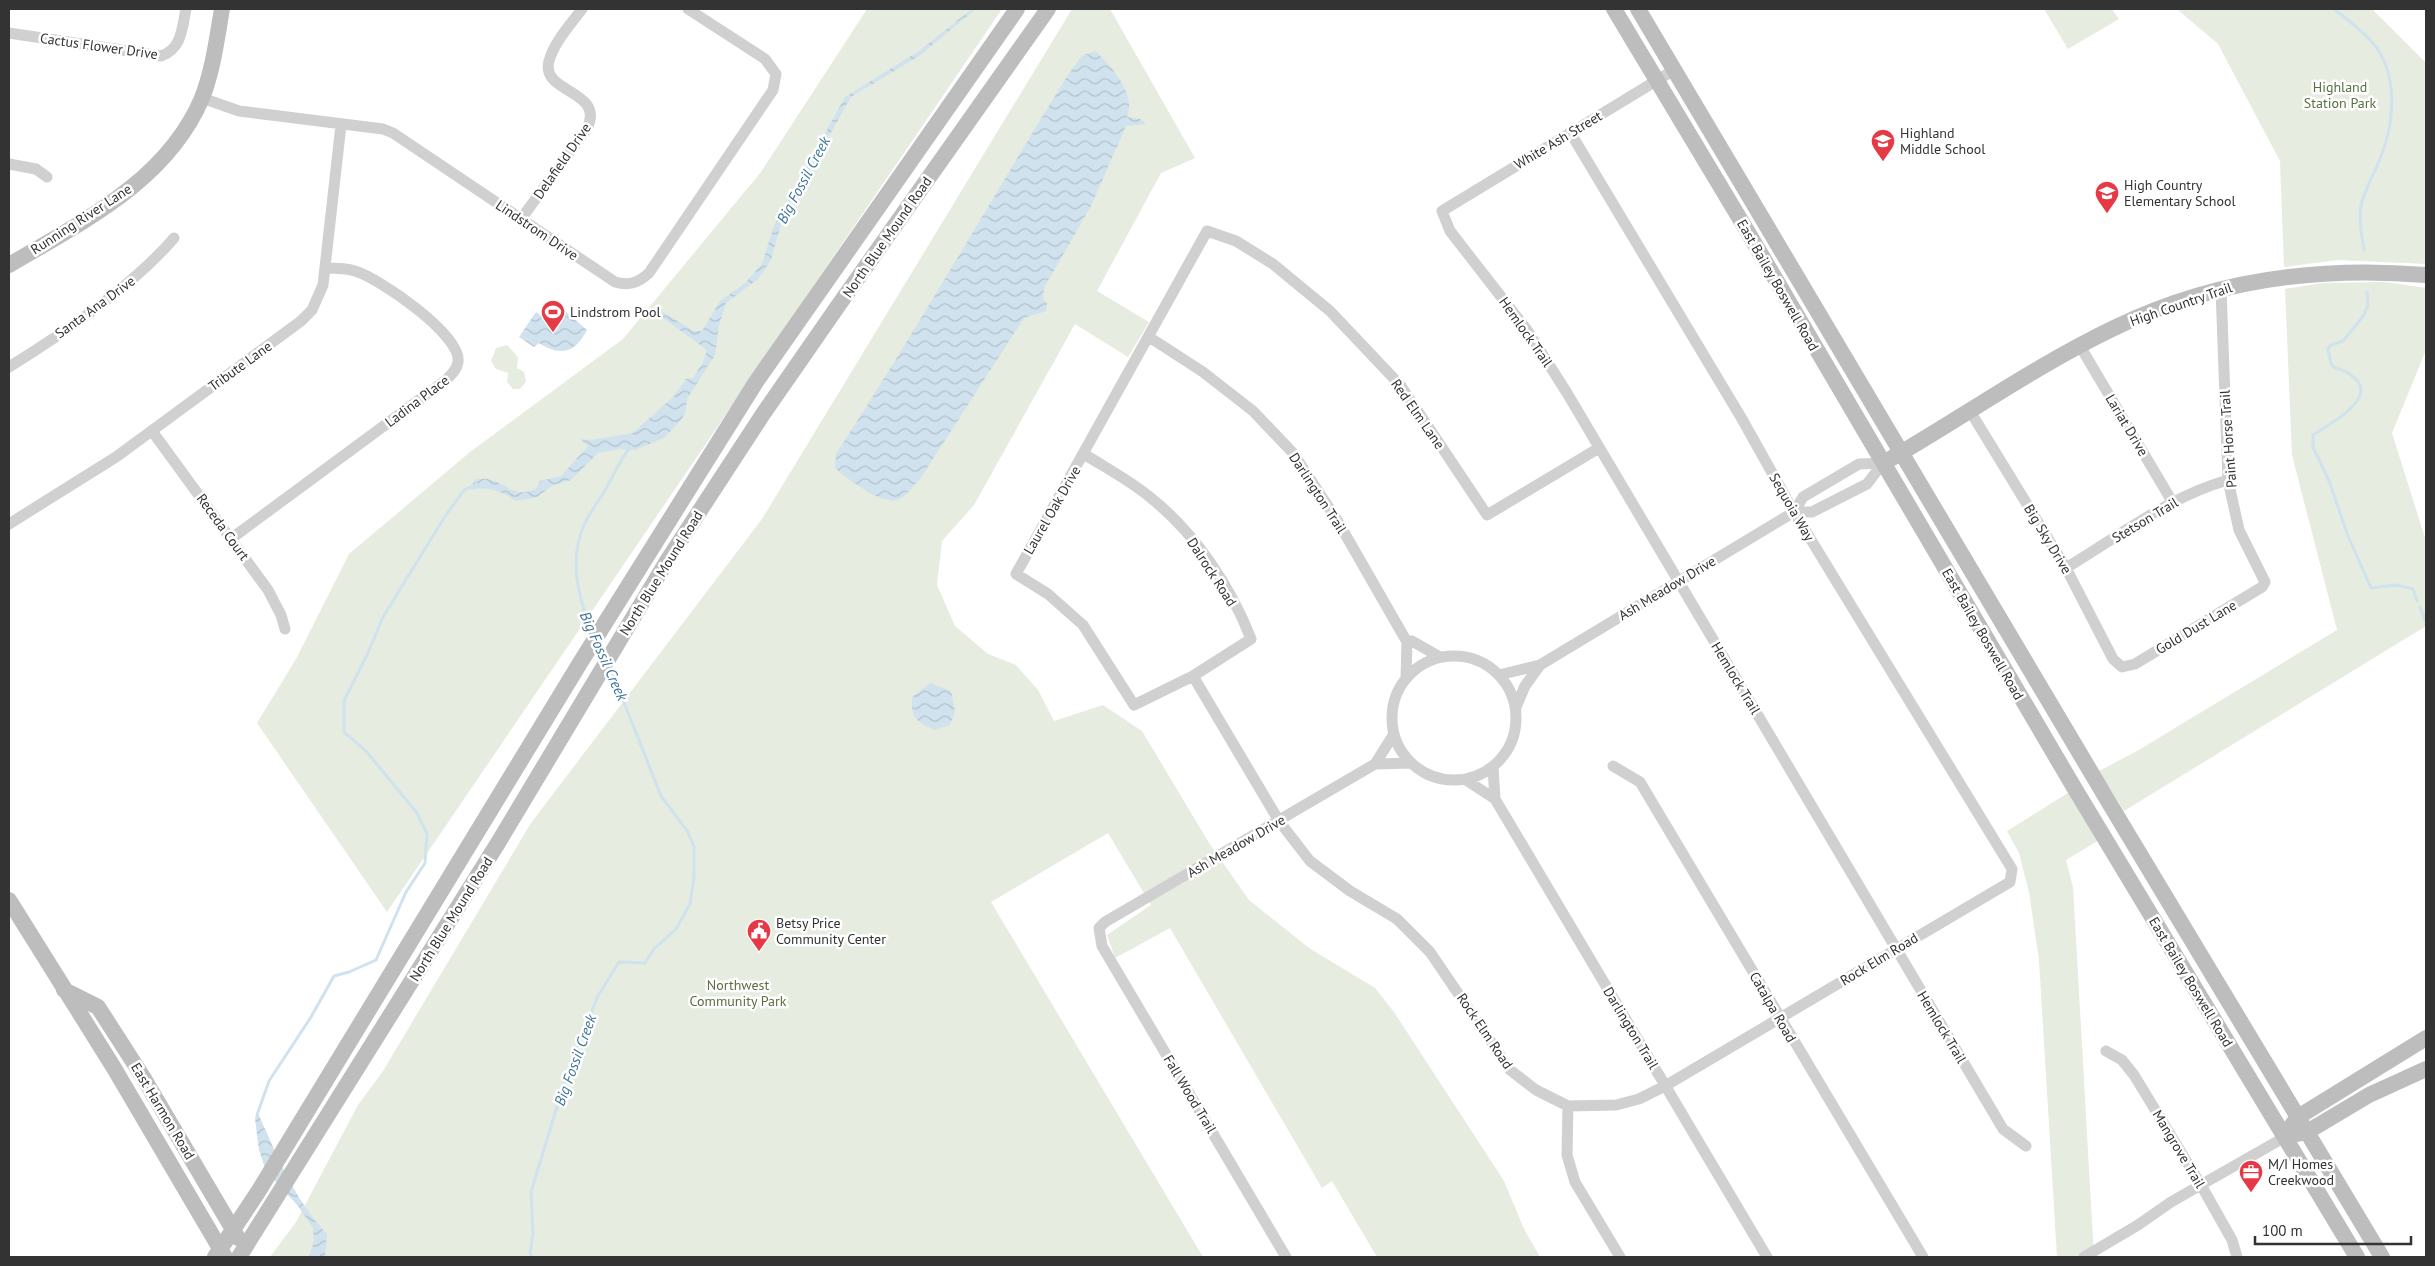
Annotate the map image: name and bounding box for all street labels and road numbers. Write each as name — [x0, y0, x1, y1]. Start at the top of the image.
street label: Cactus Flower Drive — [39, 29, 159, 63]
street label: White Ash Street — [1511, 107, 1605, 173]
street label: Delafield Drive — [529, 120, 595, 202]
street label: North Blue Mound Road — [838, 173, 936, 301]
street label: Running River Lane — [27, 180, 135, 258]
street label: Lindstrom Drive — [492, 196, 582, 264]
street label: East Bailey Boswell Road — [1733, 216, 1823, 354]
street label: Santa Ana Drive — [51, 272, 139, 342]
street label: High Country Trail — [2127, 278, 2235, 330]
street label: Hemlock Trail — [1495, 294, 1557, 370]
street label: Tribute Lane — [205, 337, 275, 395]
street label: Ladina Place — [381, 371, 453, 431]
street label: Red Elm Lane — [1387, 375, 1449, 453]
street label: Paint Horse Trail — [2216, 389, 2240, 489]
street label: Lariat Drive — [2101, 391, 2153, 459]
street label: Darlington Trail — [1285, 449, 1351, 537]
street label: Laurel Oak Drive — [1019, 463, 1085, 557]
street label: Sequoia Way — [1765, 470, 1819, 545]
street label: Receda Court — [193, 490, 253, 564]
street label: Stetson Trail — [2109, 493, 2181, 547]
street label: Big Sky Drive — [2020, 501, 2076, 577]
street label: North Blue Mound Road — [615, 507, 707, 639]
street label: Dalrock Road — [1183, 534, 1241, 610]
street label: Ash Meadow Drive — [1615, 552, 1719, 624]
street label: East Bailey Boswell Road — [1938, 565, 2028, 703]
street label: Gold Dust Lane — [2152, 596, 2240, 658]
street label: Hemlock Trail — [1707, 639, 1765, 717]
street label: Ash Meadow Drive — [1184, 811, 1288, 881]
street label: North Blue Mound Road — [405, 853, 497, 985]
street label: East Bailey Boswell Road — [2145, 914, 2237, 1050]
street label: Rock Elm Road — [1837, 929, 1921, 989]
street label: Catalpa Road — [1746, 969, 1800, 1045]
street label: Darlington Trail — [1599, 984, 1663, 1072]
street label: Hemlock Trail — [1913, 988, 1971, 1066]
street label: Rock Elm Road — [1453, 990, 1517, 1072]
street label: Fall Wood Trail — [1159, 1051, 1221, 1137]
street label: East Harmon Road — [127, 1059, 199, 1163]
street label: Mangrove Trail — [2149, 1107, 2209, 1191]

